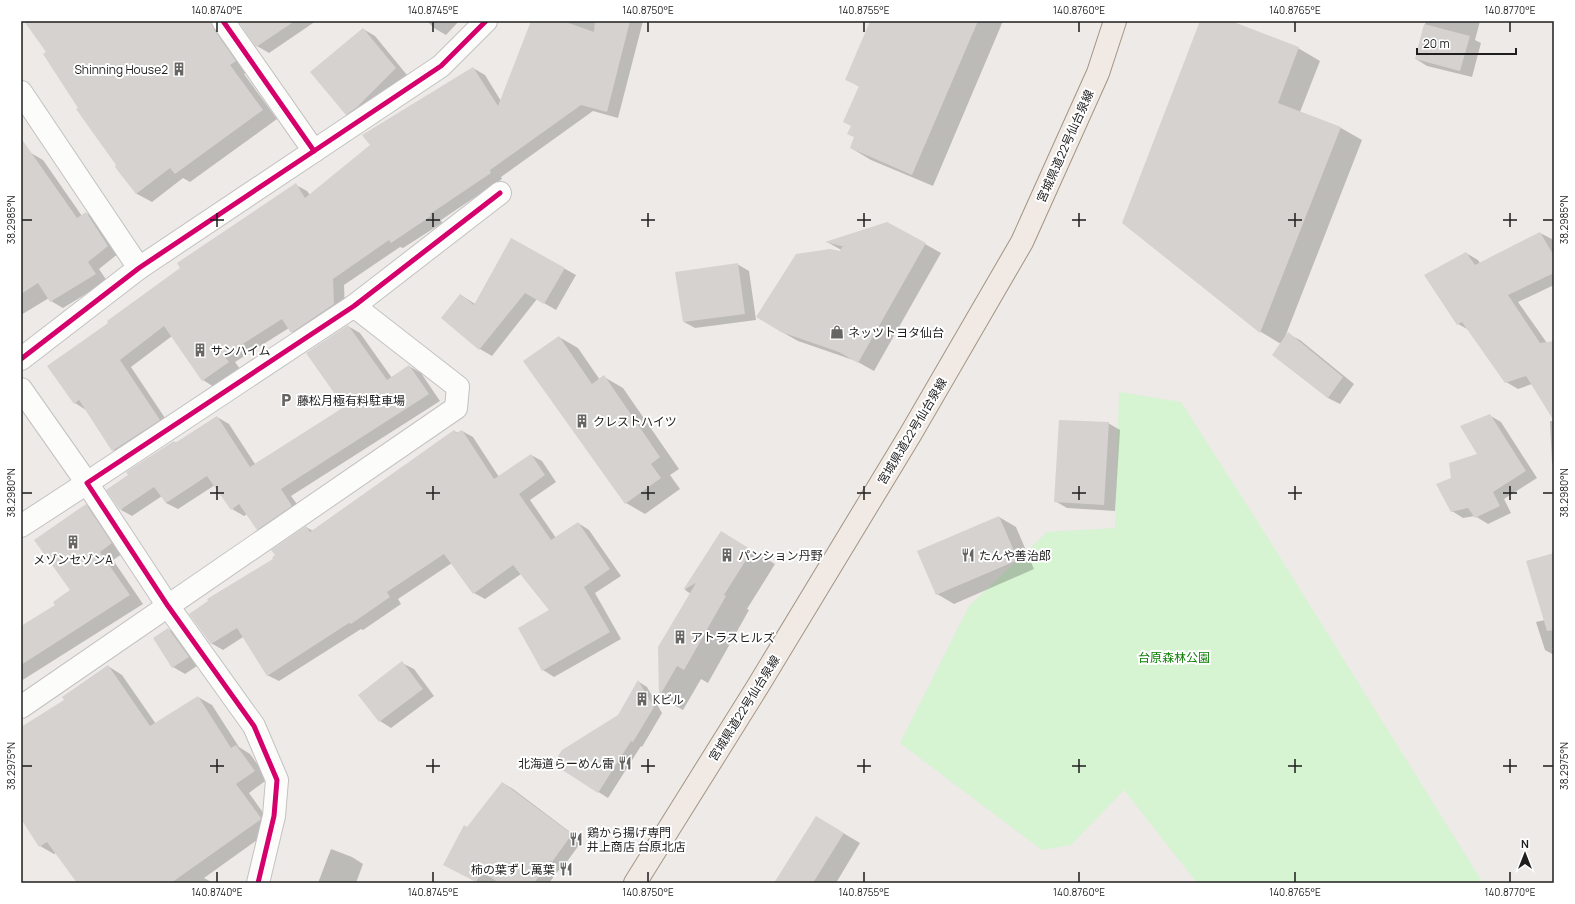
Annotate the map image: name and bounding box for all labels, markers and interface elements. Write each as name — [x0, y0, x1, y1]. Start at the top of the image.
text: 140.8740°E — [191, 3, 243, 17]
text: 140.8745°E — [408, 3, 459, 17]
text: 140.8750°E — [622, 3, 674, 17]
text: 140.8755°E — [838, 3, 890, 17]
text: 140.8760°E — [1053, 3, 1105, 17]
text: 140.8765°E — [1269, 3, 1321, 17]
text: 140.8770°E — [1485, 3, 1536, 17]
scale bar — [1417, 30, 1516, 56]
text: 20 m — [1423, 35, 1450, 52]
place label: Shinning House2 — [74, 61, 168, 78]
building icon: Shinning House2 — [171, 61, 187, 77]
street label: 宮城県道22号仙台泉線 — [1032, 87, 1098, 205]
text: 38.2985°N — [4, 195, 18, 244]
text: 38.2985°N — [1557, 195, 1571, 244]
shop icon: ネッツトヨタ仙台 — [829, 324, 845, 340]
place label: ネッツトヨタ仙台 — [848, 324, 944, 341]
building icon: サンハイム — [192, 342, 208, 358]
place label: サンハイム — [211, 342, 271, 359]
street label: 宮城県道22号仙台泉線 — [873, 374, 951, 488]
parking icon: 藤松月極有料駐車場 — [278, 392, 294, 408]
place label: 藤松月極有料駐車場 — [297, 392, 405, 409]
building icon: クレストハイツ — [574, 413, 590, 429]
place label: クレストハイツ — [593, 413, 677, 430]
text: 38.2980°N — [4, 468, 18, 518]
text: 38.2980°N — [1557, 468, 1571, 518]
building icon: メゾンセゾンA — [65, 534, 81, 550]
building icon: パンション丹野 — [719, 547, 735, 563]
place label: パンション丹野 — [738, 547, 823, 564]
restaurant icon: たんや善治郎 — [960, 547, 976, 563]
place label: たんや善治郎 — [979, 547, 1051, 564]
place label: メゾンセゾンA — [33, 551, 113, 568]
building icon: アトラスヒルズ — [672, 629, 688, 645]
place label: アトラスヒルズ — [691, 629, 775, 646]
park label: 台原森林公園 — [1138, 649, 1210, 666]
street label: 宮城県道22号仙台泉線 — [705, 652, 783, 764]
building icon: Kビル — [634, 691, 650, 707]
place label: Kビル — [653, 691, 684, 708]
text: 38.2975°N — [4, 742, 18, 790]
text: 38.2975°N — [1557, 742, 1571, 790]
place label: 北海道らーめん雷 — [518, 755, 614, 772]
restaurant icon: 北海道らーめん雷 — [617, 755, 633, 771]
place label: 鶏から揚げ専門 井上商店 台原北店 — [587, 824, 685, 855]
restaurant icon: 鶏から揚げ専門 井上商店 台原北店 — [568, 831, 584, 847]
north arrow — [1505, 834, 1545, 874]
text: N — [1521, 836, 1529, 851]
place label: 柿の葉ずし萬葉 — [471, 861, 555, 878]
restaurant icon: 柿の葉ずし萬葉 — [558, 861, 574, 877]
text: 140.8740°E — [191, 885, 243, 899]
text: 140.8745°E — [408, 885, 459, 899]
text: 140.8750°E — [622, 885, 674, 899]
text: 140.8755°E — [838, 885, 890, 899]
text: 140.8760°E — [1053, 885, 1105, 899]
text: 140.8765°E — [1269, 885, 1321, 899]
text: 140.8770°E — [1485, 885, 1536, 899]

